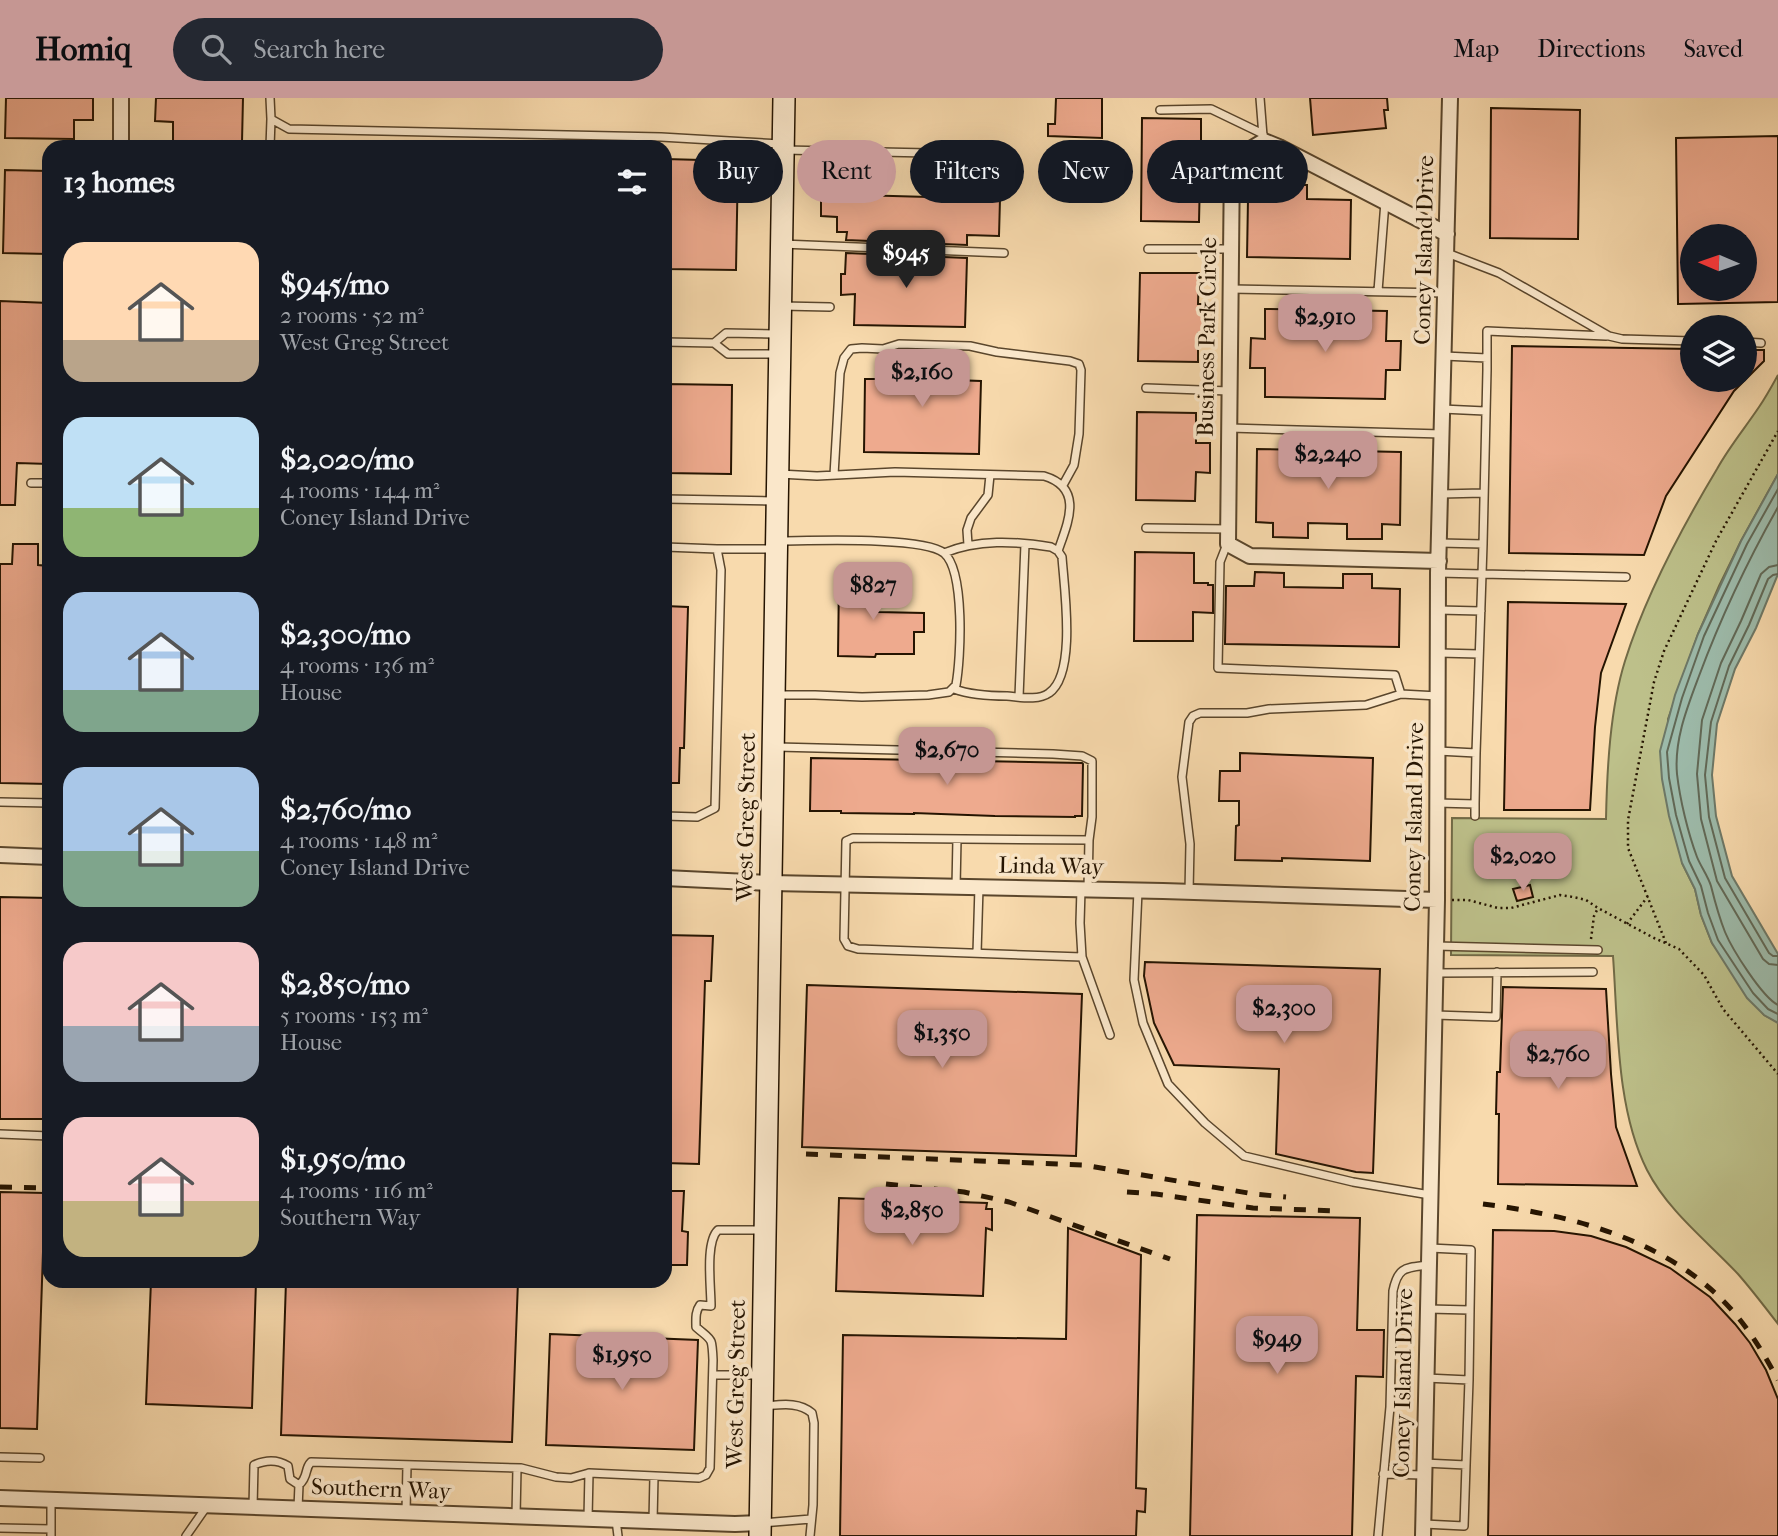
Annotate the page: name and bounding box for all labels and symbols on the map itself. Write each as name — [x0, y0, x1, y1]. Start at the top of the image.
street label: Coney Island Drive — [1409, 155, 1439, 345]
north arrow — [1680, 224, 1757, 301]
pin: $945 — [865, 230, 947, 290]
street label: Business Park Circle — [1192, 237, 1222, 437]
pin: $2,910 — [1268, 294, 1382, 354]
pin: $2,160 — [865, 350, 979, 409]
pin: $2,240 — [1271, 432, 1385, 491]
pin: $827 — [832, 562, 914, 622]
street label: Coney Island Drive — [1399, 722, 1429, 912]
pin: $2,670 — [890, 728, 1004, 787]
street label: West Greg Street — [731, 732, 761, 903]
pin: $2,020 — [1466, 834, 1580, 893]
street label: Linda Way — [998, 852, 1105, 880]
pin: $2,300 — [1227, 986, 1341, 1045]
pin: $1,350 — [885, 1010, 999, 1070]
pin: $2,760 — [1501, 1032, 1615, 1091]
pin: $2,850 — [855, 1188, 969, 1247]
street label: Coney Island Drive — [1388, 1288, 1418, 1478]
street label: West Greg Street — [721, 1299, 751, 1470]
pin: $949 — [1236, 1316, 1318, 1376]
pin: $1,950 — [565, 1332, 679, 1392]
street label: Southern Way — [310, 1473, 452, 1505]

